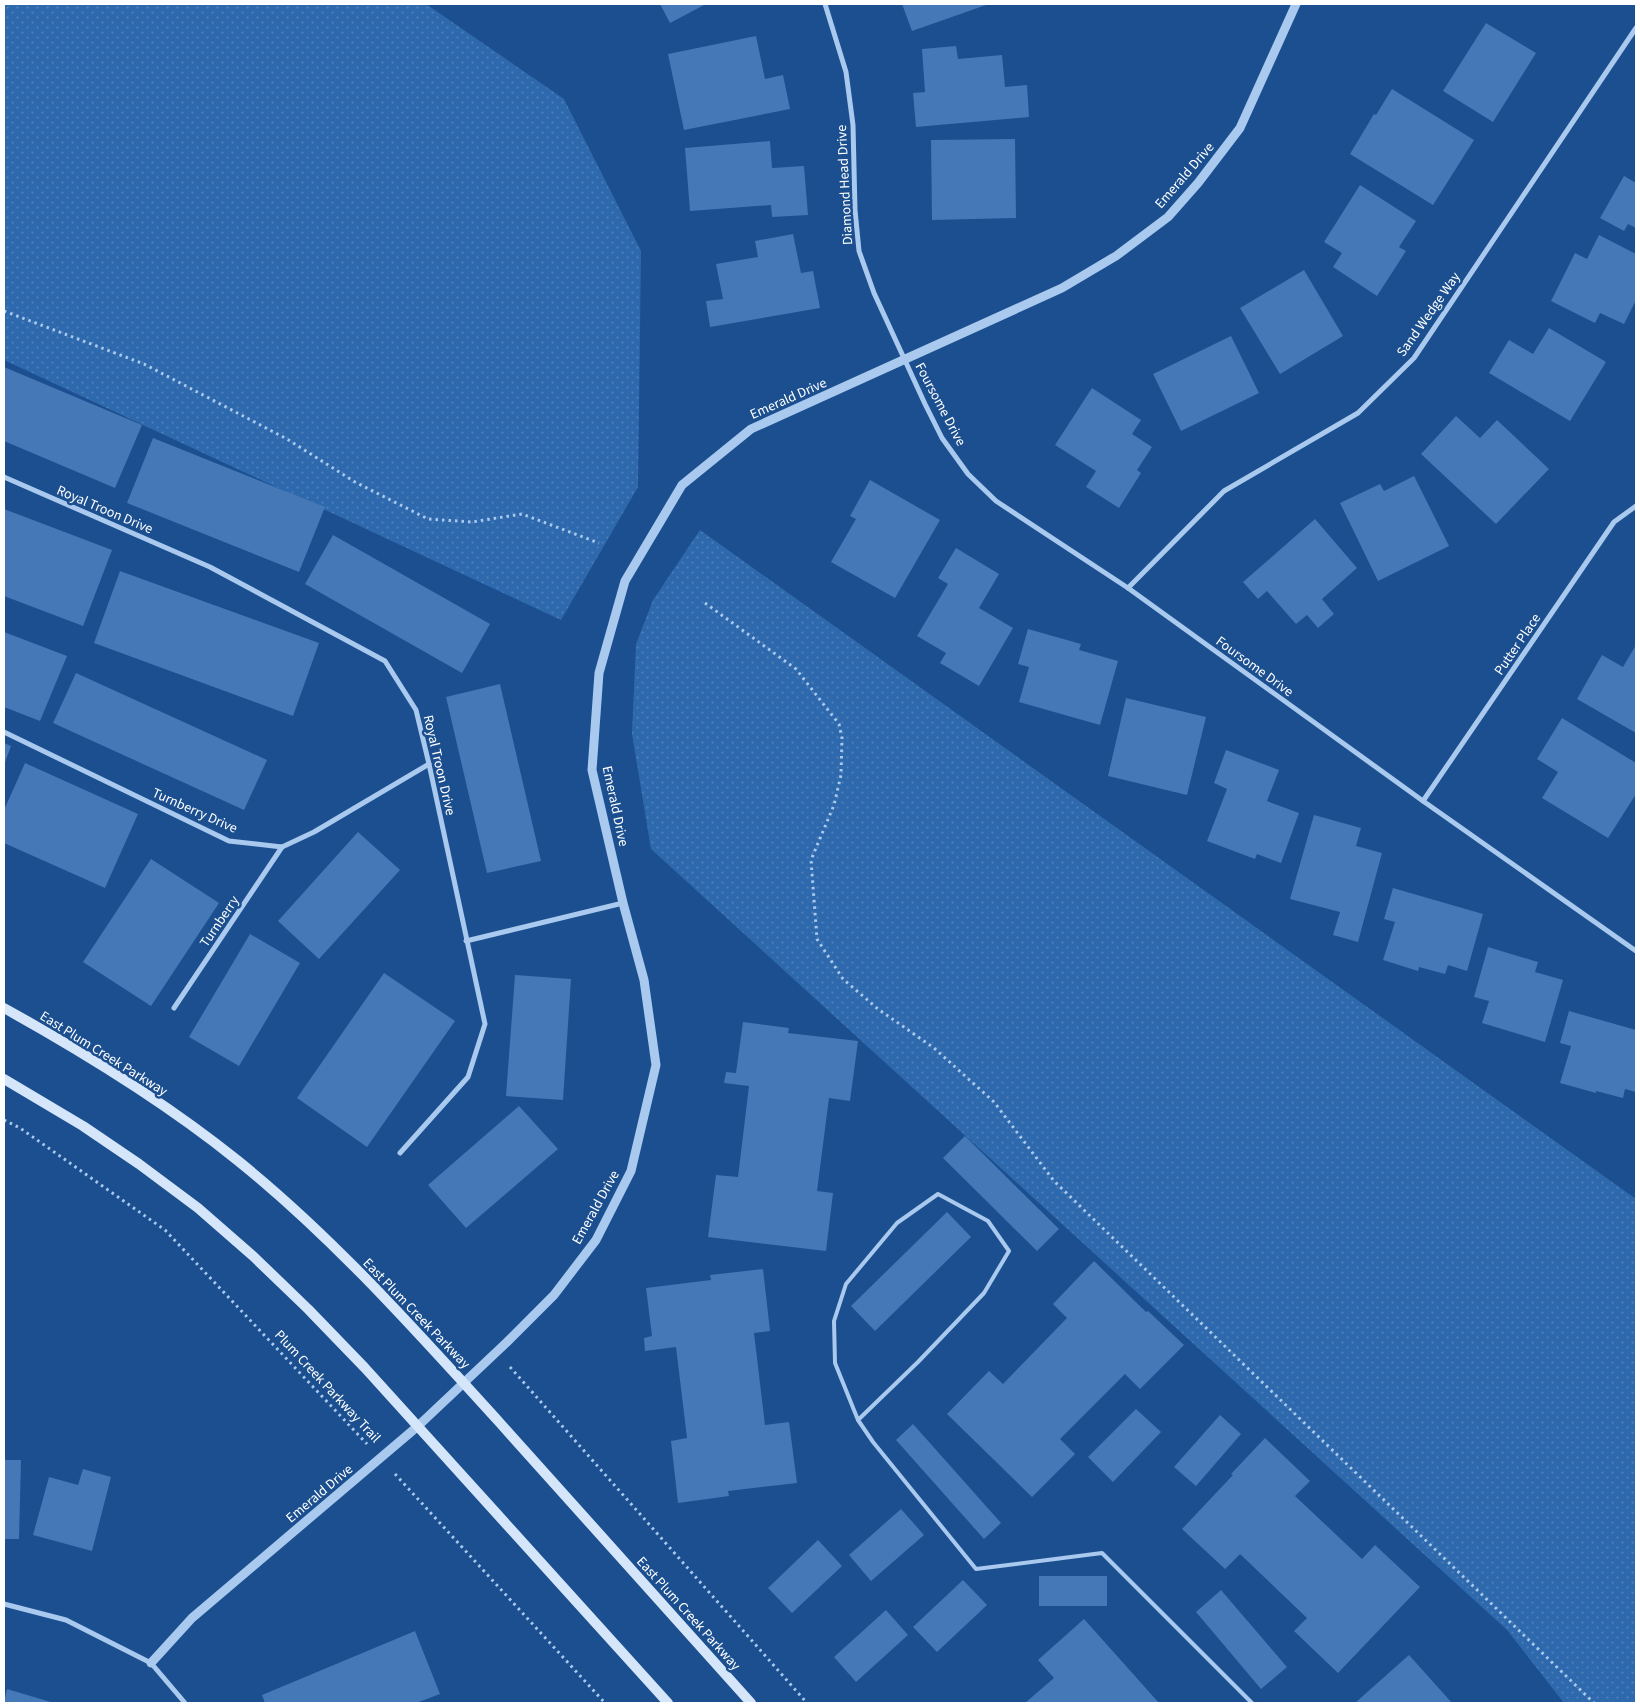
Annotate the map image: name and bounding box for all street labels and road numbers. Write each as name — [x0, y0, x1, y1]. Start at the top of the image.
street label: Diamond Head Drive — [832, 124, 858, 246]
street label: Emerald Drive — [1150, 138, 1219, 213]
street label: Sand Wedge Way — [1392, 268, 1466, 361]
street label: Foursome Drive — [910, 359, 971, 450]
street label: Emerald Drive — [747, 373, 830, 425]
street label: Royal Troon Drive — [53, 481, 156, 539]
street label: Putter Place — [1490, 610, 1546, 679]
street label: Foursome Drive — [1211, 632, 1297, 702]
street label: Royal Troon Drive — [418, 713, 460, 818]
street label: Emerald Drive — [597, 764, 633, 848]
street label: Turnberry Drive — [149, 783, 240, 839]
street label: Turnberry — [195, 891, 245, 951]
street label: East Plum Creek Parkway — [36, 1006, 172, 1102]
street label: Emerald Drive — [567, 1167, 625, 1248]
street label: East Plum Creek Parkway — [358, 1254, 475, 1374]
street label: Plum Creek Parkway Trail — [270, 1326, 385, 1448]
street label: Emerald Drive — [282, 1460, 358, 1528]
street label: East Plum Creek Parkway — [632, 1552, 745, 1675]

